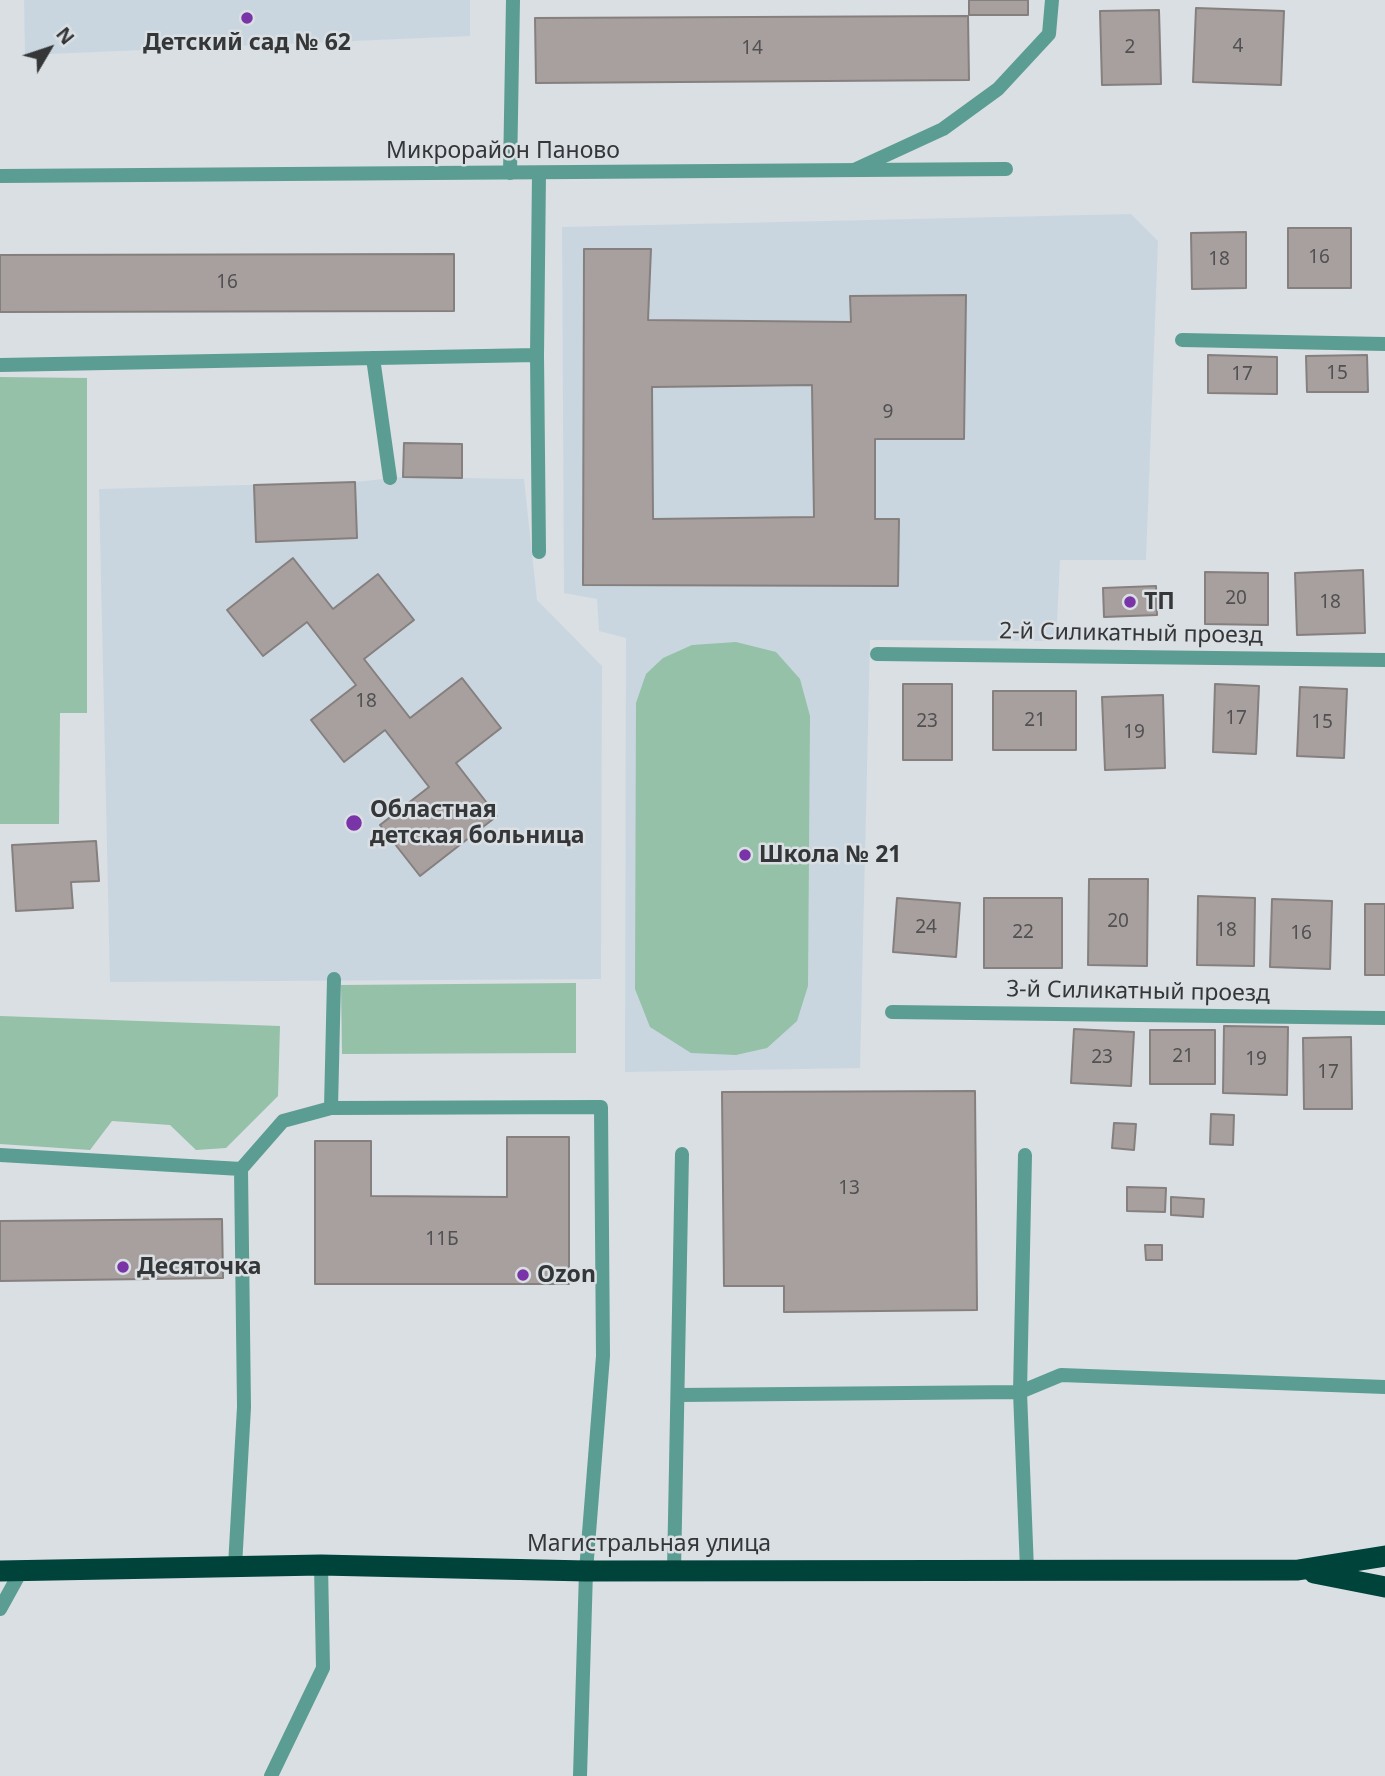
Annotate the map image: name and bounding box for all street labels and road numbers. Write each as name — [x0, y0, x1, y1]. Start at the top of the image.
street label: Микрорайон Паново — [386, 137, 620, 165]
street label: 2-й Силикатный проезд — [999, 618, 1263, 650]
street label: 3-й Силикатный проезд — [1006, 976, 1270, 1008]
street label: Магистральная улица — [527, 1530, 771, 1558]

